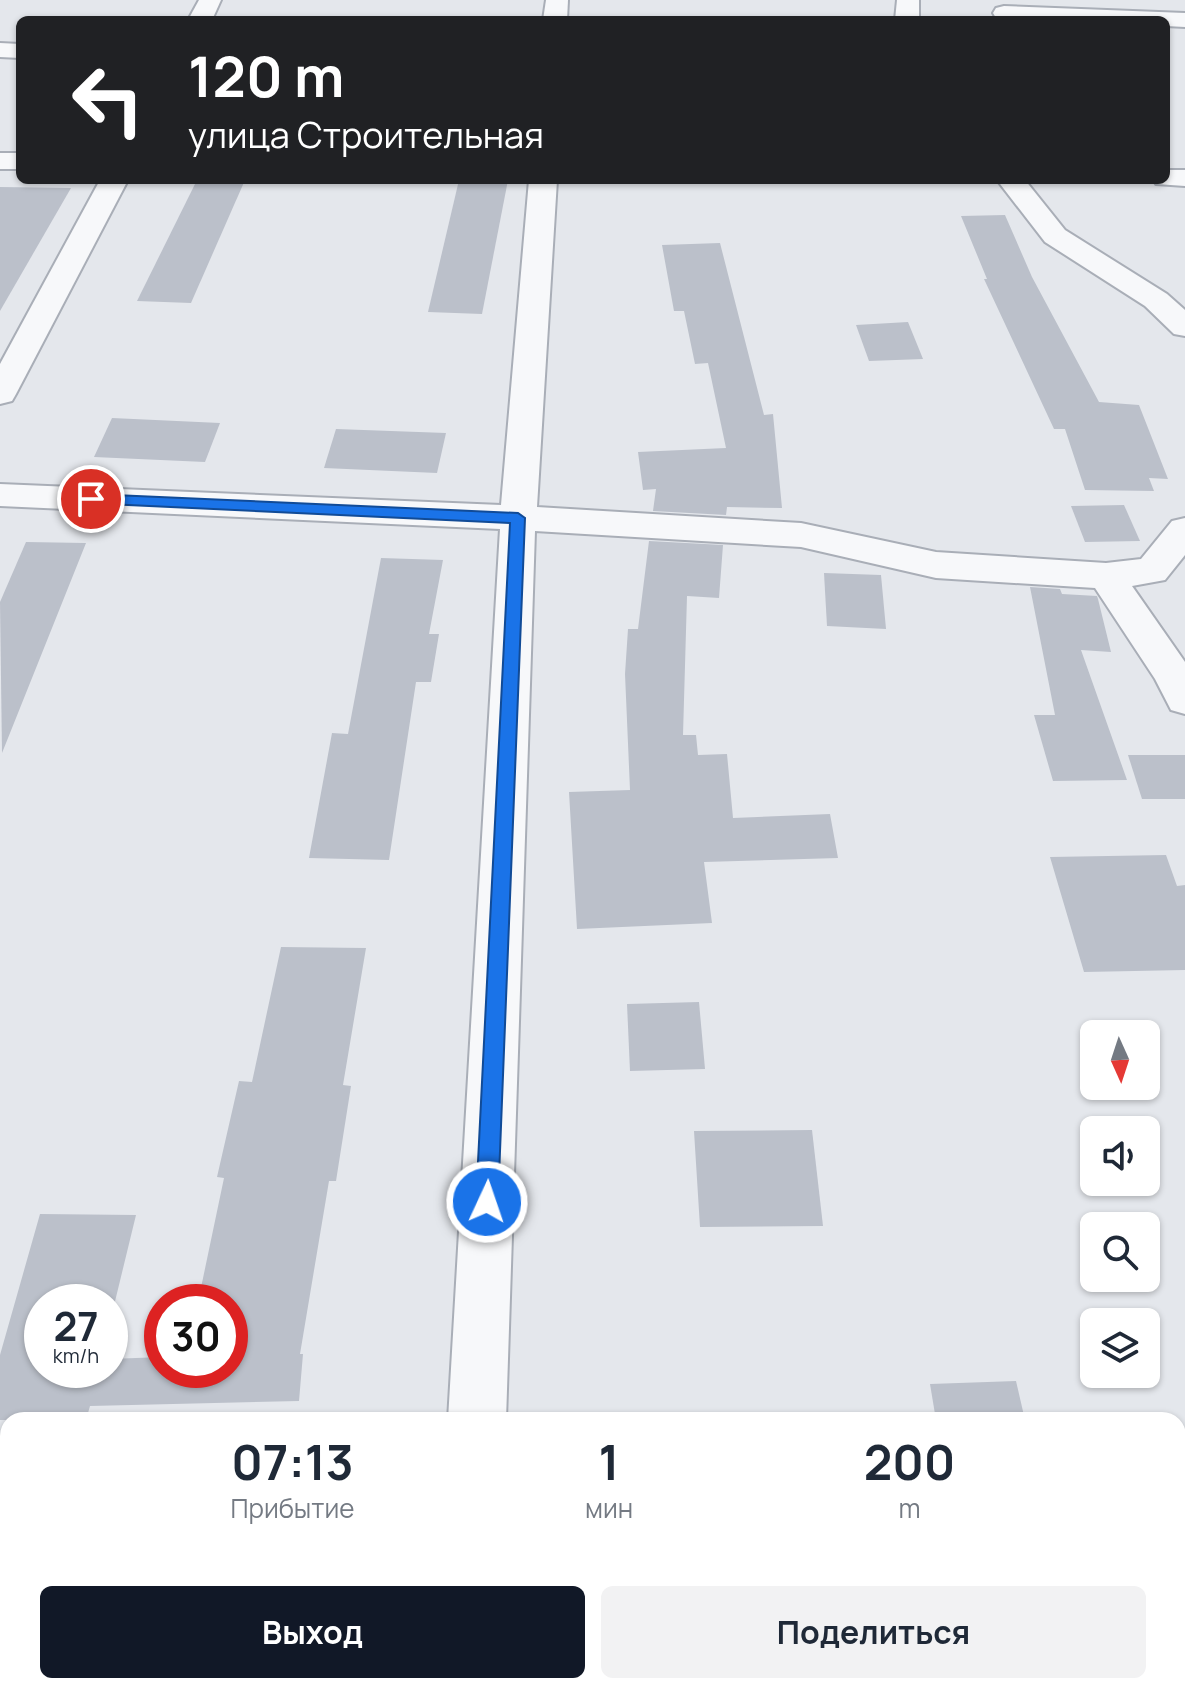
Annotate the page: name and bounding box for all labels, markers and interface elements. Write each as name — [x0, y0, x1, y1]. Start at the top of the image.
text: 120 m — [188, 37, 344, 114]
icon: left — [56, 48, 160, 152]
text: улица Строительная — [188, 110, 544, 159]
pin — [57, 465, 125, 533]
icon: arrive — [69, 477, 113, 521]
north arrow — [1080, 1020, 1160, 1100]
map controls — [1080, 1020, 1160, 1388]
button: sound — [1080, 1116, 1160, 1196]
position arrow — [445, 1160, 529, 1244]
button: search — [1080, 1212, 1160, 1292]
speed limit sign: 30 — [144, 1284, 248, 1388]
text: 27 — [53, 1298, 99, 1353]
button: layers — [1080, 1308, 1160, 1388]
text: km/h — [53, 1342, 99, 1369]
text: 07:13 — [231, 1429, 354, 1494]
text: 1 — [599, 1429, 620, 1494]
text: 200 — [864, 1429, 955, 1494]
text: Прибытие — [231, 1490, 354, 1526]
text: мин — [585, 1490, 633, 1526]
text: m — [899, 1490, 921, 1526]
button: Выход — [40, 1586, 585, 1678]
button: Поделиться — [601, 1586, 1146, 1678]

